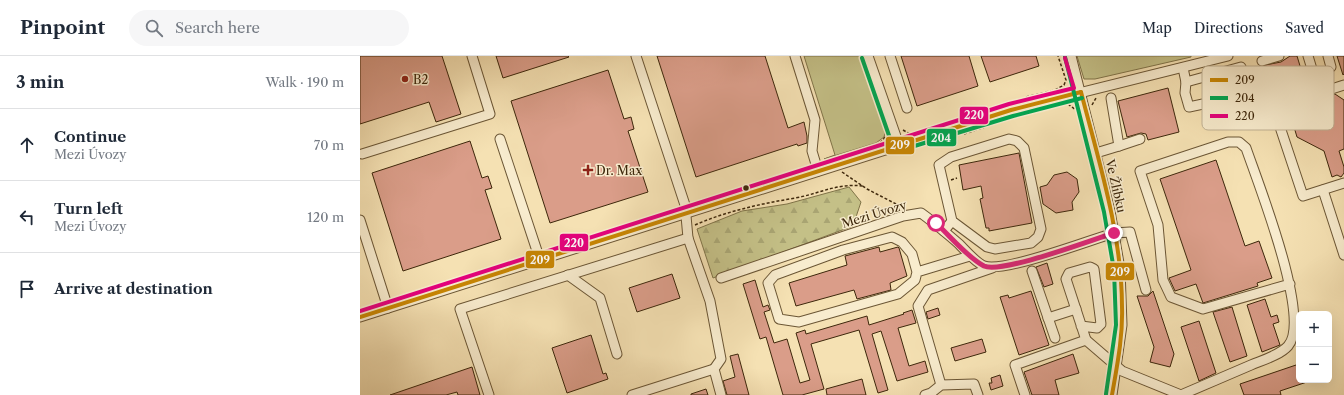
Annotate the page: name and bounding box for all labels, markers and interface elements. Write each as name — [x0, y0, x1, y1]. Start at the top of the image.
search box — [129, 10, 409, 46]
text: Pinpoint — [20, 16, 105, 39]
icon: search — [143, 17, 165, 39]
text: Search here — [175, 18, 260, 37]
text: Map — [1142, 19, 1172, 37]
text: Directions — [1194, 19, 1263, 37]
text: Saved — [1285, 19, 1324, 37]
legend — [1202, 66, 1334, 130]
text: 3 min — [16, 72, 65, 92]
place label: B2 — [413, 72, 428, 87]
text: 209 — [1235, 73, 1255, 87]
text: Walk · 190 m — [265, 74, 344, 90]
marker: B2 — [400, 74, 410, 84]
text: 204 — [1235, 91, 1255, 105]
line badge: 220 — [959, 106, 989, 125]
text: 220 — [964, 108, 984, 122]
text: 220 — [1235, 109, 1255, 123]
text: Continue — [54, 127, 126, 146]
line badge: 204 — [926, 128, 957, 147]
text: 204 — [931, 131, 951, 145]
icon: ahead — [16, 134, 38, 156]
line badge: 209 — [885, 136, 915, 155]
text: 70 m — [314, 137, 344, 153]
text: 209 — [890, 138, 910, 152]
text: Mezi Úvozy — [54, 146, 127, 162]
street label: Ve Žlíbku — [1102, 157, 1131, 215]
place label: Dr. Max — [596, 163, 642, 178]
marker: Dr. Max — [583, 165, 593, 175]
unlabelled marker — [741, 183, 751, 193]
street label: Mezi Úvozy — [839, 196, 909, 231]
text: Turn left — [54, 199, 123, 218]
icon: left — [16, 206, 38, 228]
text: 120 m — [307, 209, 344, 225]
route start — [927, 214, 945, 232]
text: Mezi Úvozy — [54, 218, 127, 234]
route end — [1105, 224, 1123, 242]
line badge: 220 — [559, 233, 589, 252]
text: 220 — [564, 236, 584, 250]
line badge: 209 — [525, 250, 555, 269]
text: 209 — [530, 253, 550, 267]
line badge: 209 — [1105, 262, 1135, 281]
text: 209 — [1110, 265, 1130, 279]
icon: arrive — [16, 278, 38, 300]
text: Arrive at destination — [54, 279, 213, 298]
map controls — [1296, 311, 1332, 383]
button: + — [1296, 311, 1332, 347]
button: − — [1296, 347, 1332, 383]

